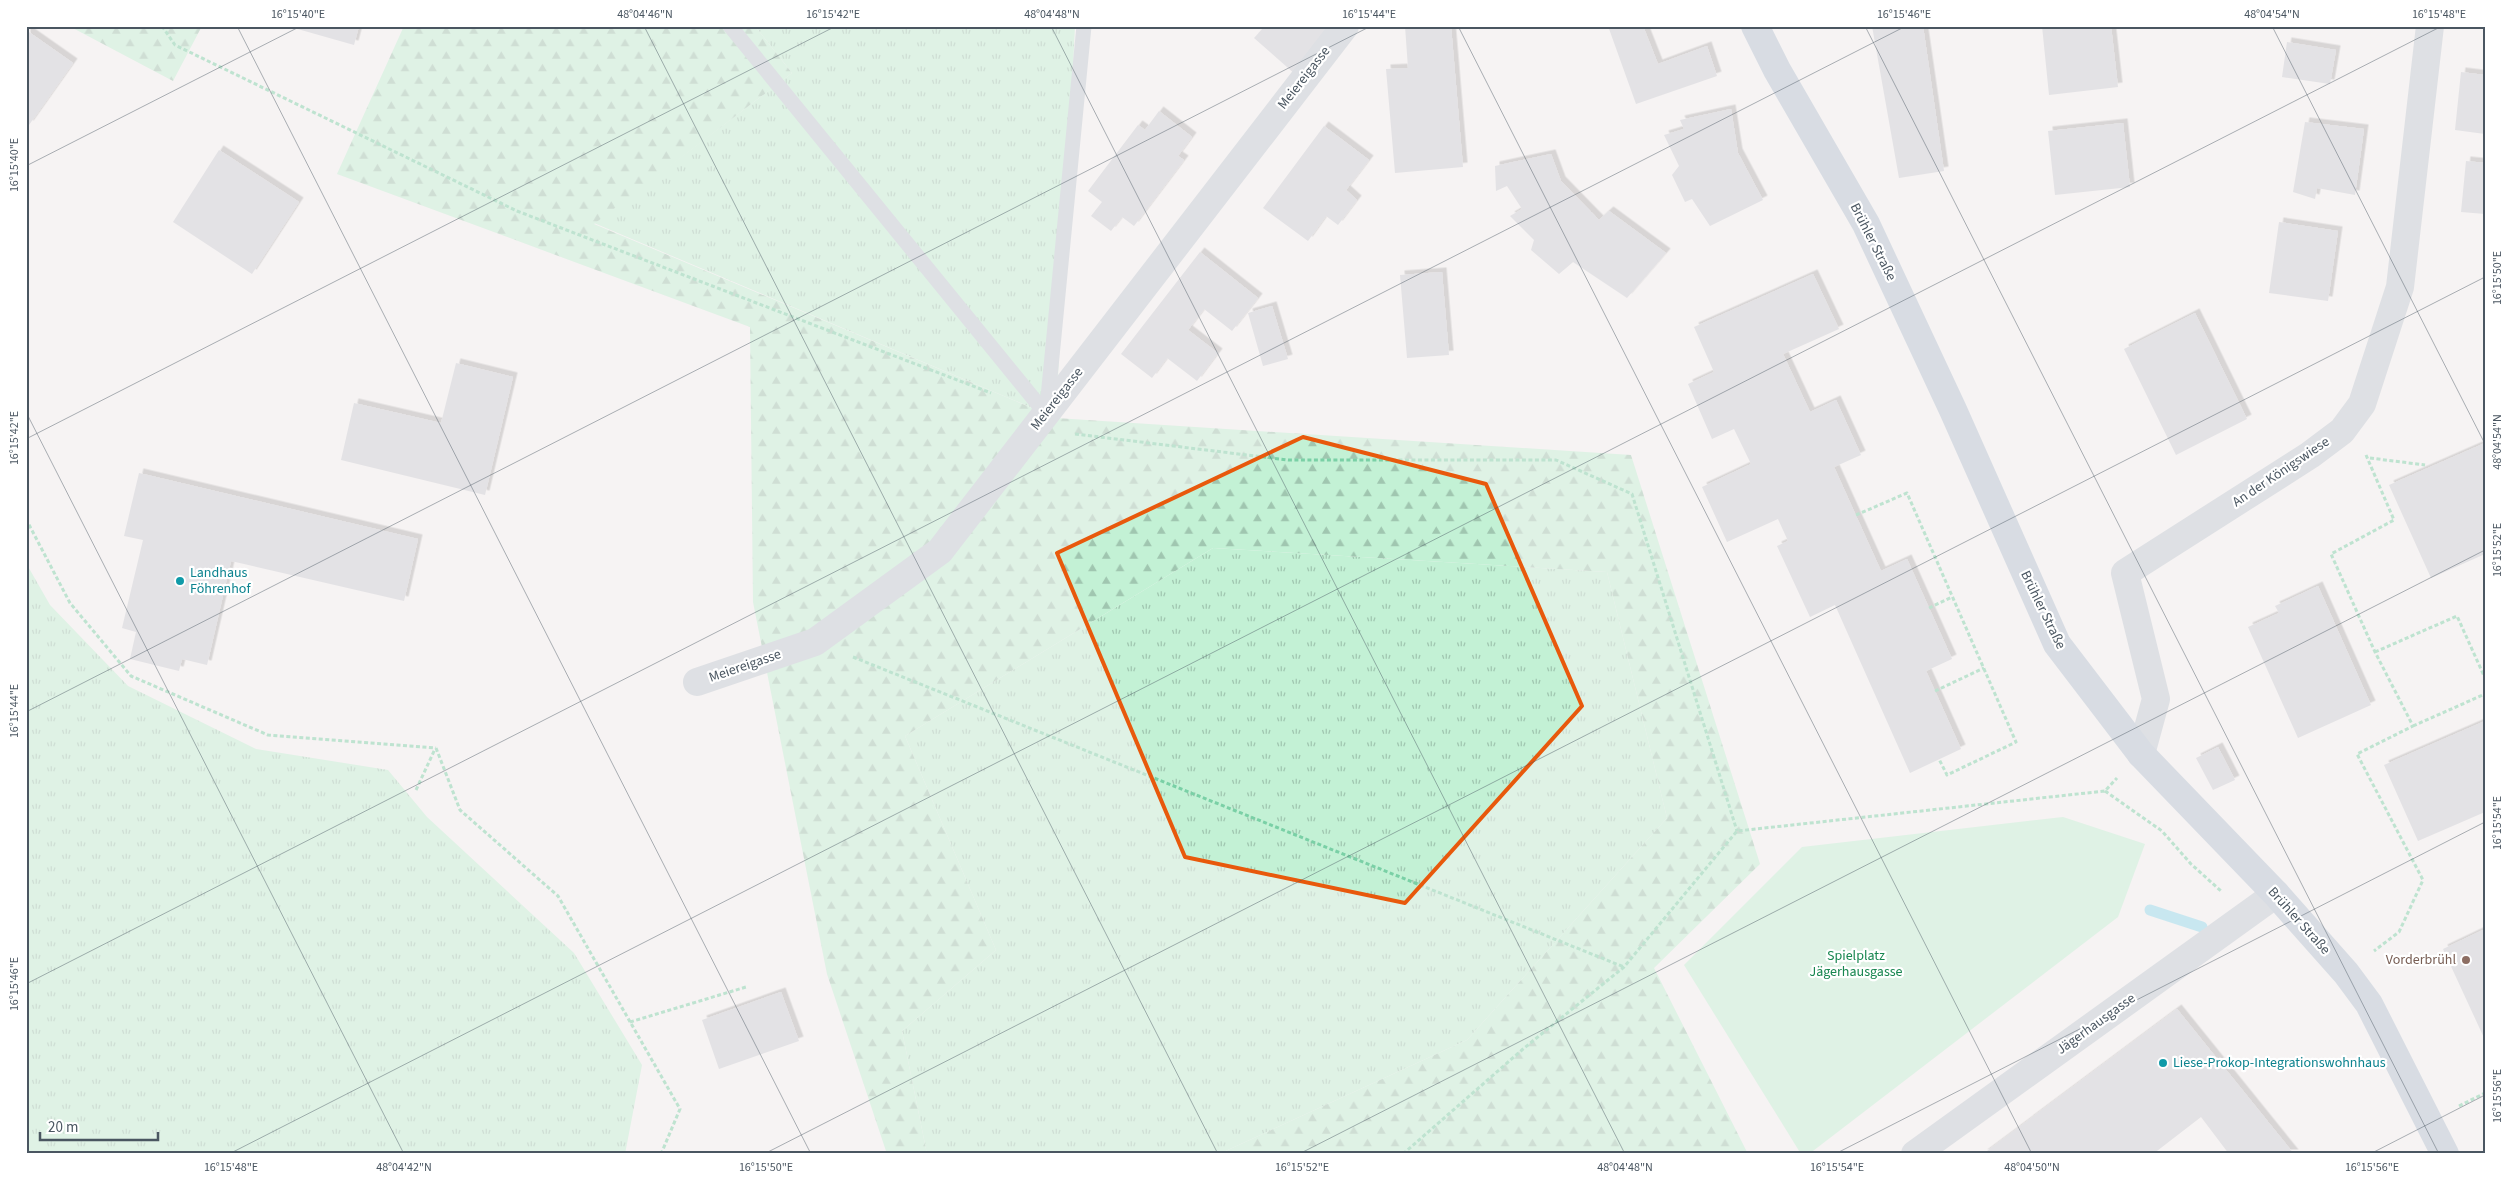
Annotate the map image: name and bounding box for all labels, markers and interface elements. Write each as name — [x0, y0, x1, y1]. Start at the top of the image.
text: 16°15'40"E — [271, 6, 325, 23]
text: 48°04'46"N — [617, 6, 673, 23]
text: 16°15'42"E — [806, 6, 860, 23]
text: 48°04'48"N — [1024, 6, 1080, 23]
text: 16°15'44"E — [1342, 6, 1396, 23]
text: 16°15'46"E — [1877, 6, 1931, 23]
text: 48°04'54"N — [2244, 6, 2300, 23]
text: 16°15'48"E — [2412, 6, 2466, 23]
street label: Meiereigasse — [1273, 42, 1335, 114]
text: 16°15'40"E — [6, 138, 23, 192]
street label: Brühler Straße — [1845, 200, 1901, 284]
text: 16°15'50"E — [2489, 251, 2506, 305]
street label: Meiereigasse — [1026, 363, 1088, 435]
text: 16°15'42"E — [6, 411, 23, 465]
text: 48°04'54"N — [2489, 414, 2506, 470]
street label: An der Königswiese — [2228, 432, 2334, 512]
text: 16°15'52"E — [2489, 523, 2506, 577]
place label: Landhaus Föhrenhof — [190, 563, 251, 599]
street label: Brühler Straße — [2015, 567, 2071, 653]
marker: Landhaus Föhrenhof — [174, 575, 186, 587]
street label: Meiereigasse — [706, 644, 784, 688]
text: 16°15'44"E — [6, 684, 23, 738]
text: 16°15'54"E — [2489, 796, 2506, 850]
street label: Brühler Straße — [2263, 883, 2335, 959]
park label: Spielplatz Jägerhausgasse — [1809, 946, 1903, 982]
place label: Vorderbrühl — [2386, 950, 2456, 970]
marker: Vorderbrühl — [2460, 954, 2472, 966]
text: 16°15'46"E — [6, 957, 23, 1011]
street label: Jägerhausgasse — [2052, 989, 2140, 1059]
place label: Liese-Prokop-Integrationswohnhaus — [2173, 1053, 2386, 1073]
marker: Liese-Prokop-Integrationswohnhaus — [2157, 1057, 2169, 1069]
text: 16°15'56"E — [2489, 1069, 2506, 1123]
scale bar — [40, 1110, 158, 1142]
text: 20 m — [48, 1117, 78, 1138]
text: 16°15'48"E — [204, 1159, 258, 1176]
text: 48°04'42"N — [376, 1159, 432, 1176]
text: 16°15'50"E — [739, 1159, 793, 1176]
text: 16°15'52"E — [1275, 1159, 1329, 1176]
text: 48°04'48"N — [1597, 1159, 1653, 1176]
text: 16°15'54"E — [1810, 1159, 1864, 1176]
text: 48°04'50"N — [2004, 1159, 2060, 1176]
text: 16°15'56"E — [2345, 1159, 2399, 1176]

